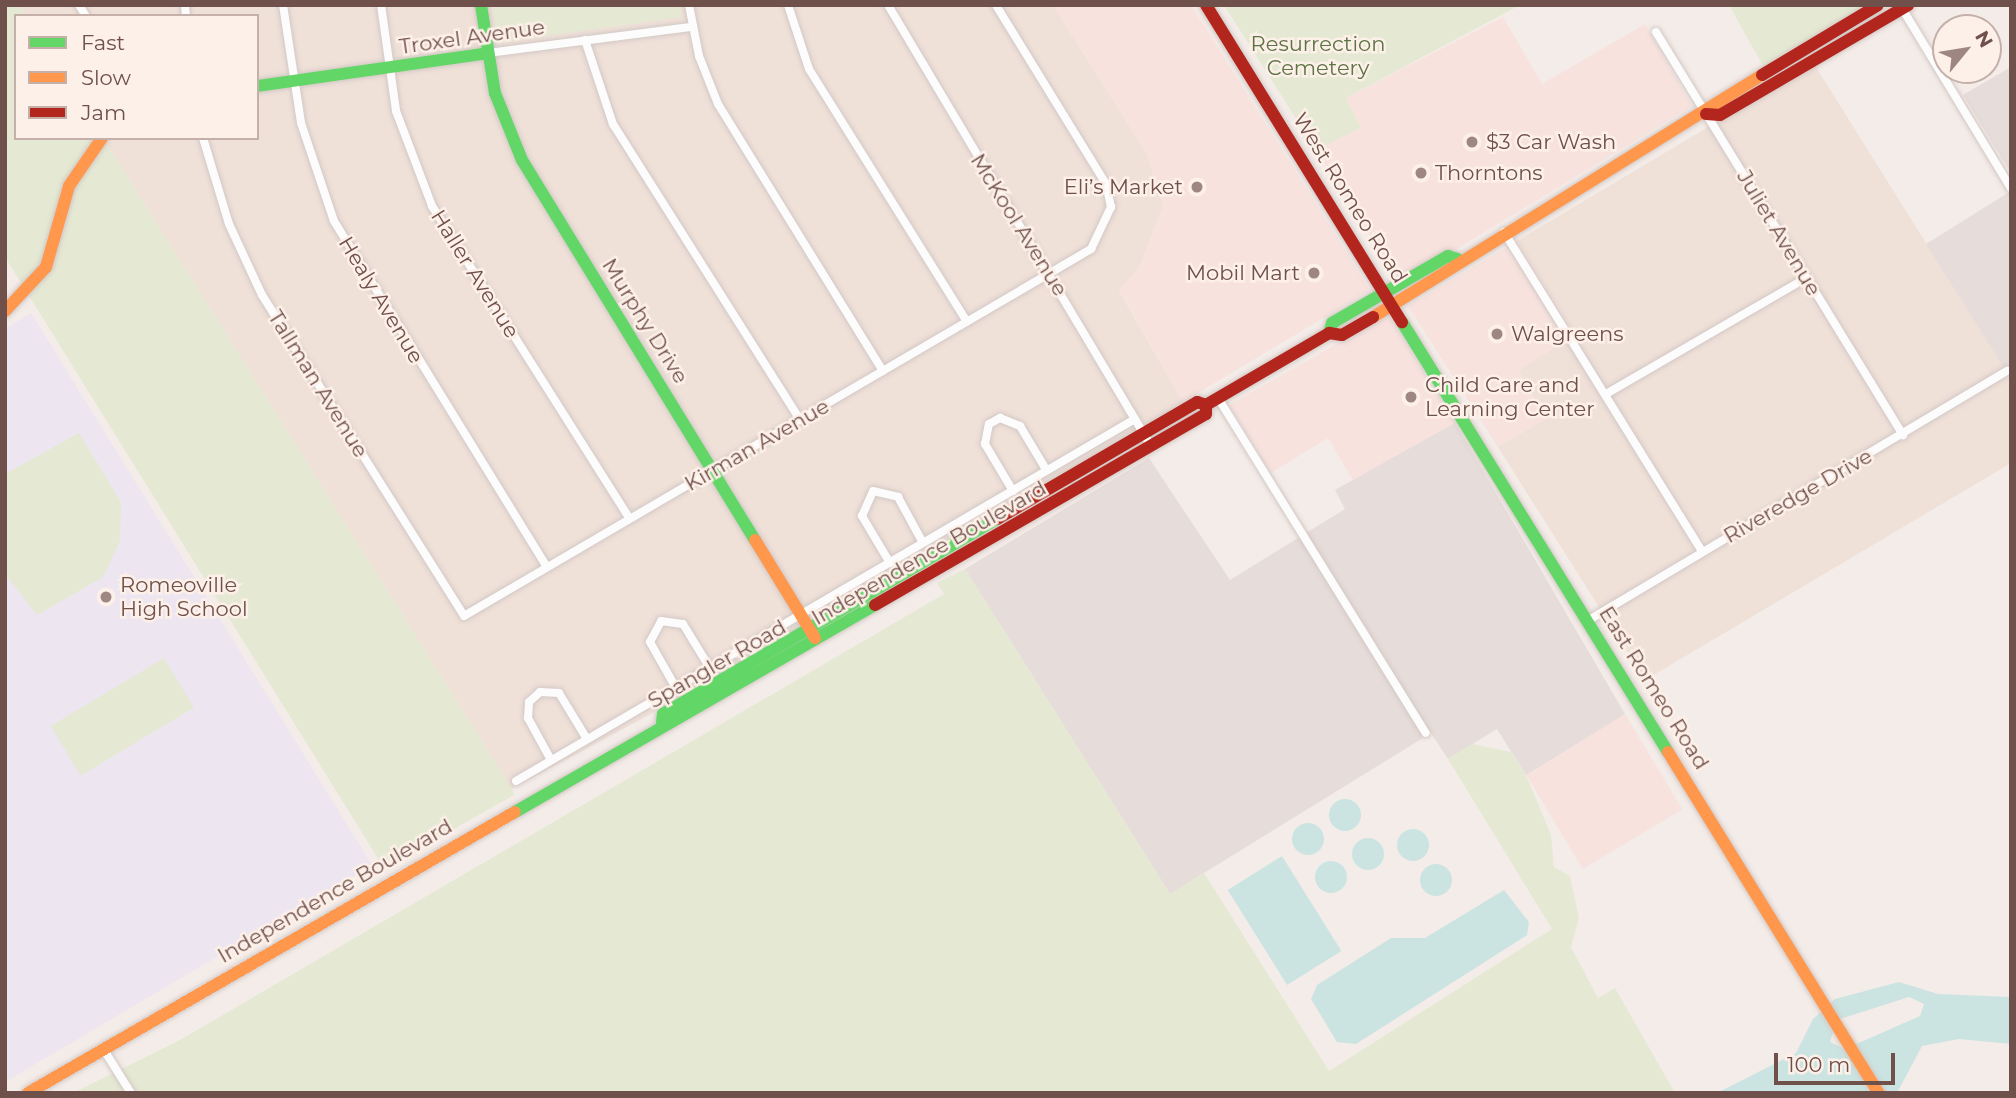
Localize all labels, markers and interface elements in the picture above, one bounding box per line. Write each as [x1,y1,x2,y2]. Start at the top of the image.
legend [14,14,259,140]
street label: Troxel Avenue [398,14,546,60]
north arrow [1932,14,2002,84]
text: N [1970,27,1998,52]
text: Fast [81,30,125,55]
park label: Resurrection Cemetery [1251,31,1385,81]
text: Slow [81,65,131,90]
text: Jam [81,100,126,125]
street label: West Romeo Road [1287,108,1413,288]
place label: $3 Car Wash [1486,129,1616,155]
marker: $3 Car Wash [1464,134,1480,150]
street label: McKool Avenue [965,149,1073,301]
place label: Thorntons [1435,160,1543,186]
marker: Thorntons [1413,165,1429,181]
street label: Juliet Avenue [1732,166,1826,300]
place label: Eli’s Market [1064,174,1183,200]
marker: Eli’s Market [1189,179,1205,195]
street label: Haller Avenue [425,205,525,343]
street label: Healy Avenue [333,232,429,368]
street label: Murphy Drive [597,254,693,388]
place label: Mobil Mart [1186,260,1300,286]
marker: Mobil Mart [1306,265,1322,281]
street label: Tallman Avenue [263,306,373,462]
place label: Walgreens [1511,321,1624,347]
marker: Walgreens [1489,326,1505,342]
place label: Child Care and Learning Center [1425,372,1595,422]
marker: Child Care and Learning Center [1403,389,1419,405]
street label: Kirman Avenue [680,393,834,497]
street label: Riveredge Drive [1719,443,1877,549]
street label: Independence Boulevard [807,475,1051,631]
place label: Romeoville High School [120,572,248,622]
marker: Romeoville High School [98,589,114,605]
street label: East Romeo Road [1594,602,1714,774]
street label: Spangler Road [643,614,791,714]
street label: Independence Boulevard [213,813,457,969]
scale bar [1778,1038,1899,1082]
text: 100 m [1787,1052,1850,1077]

